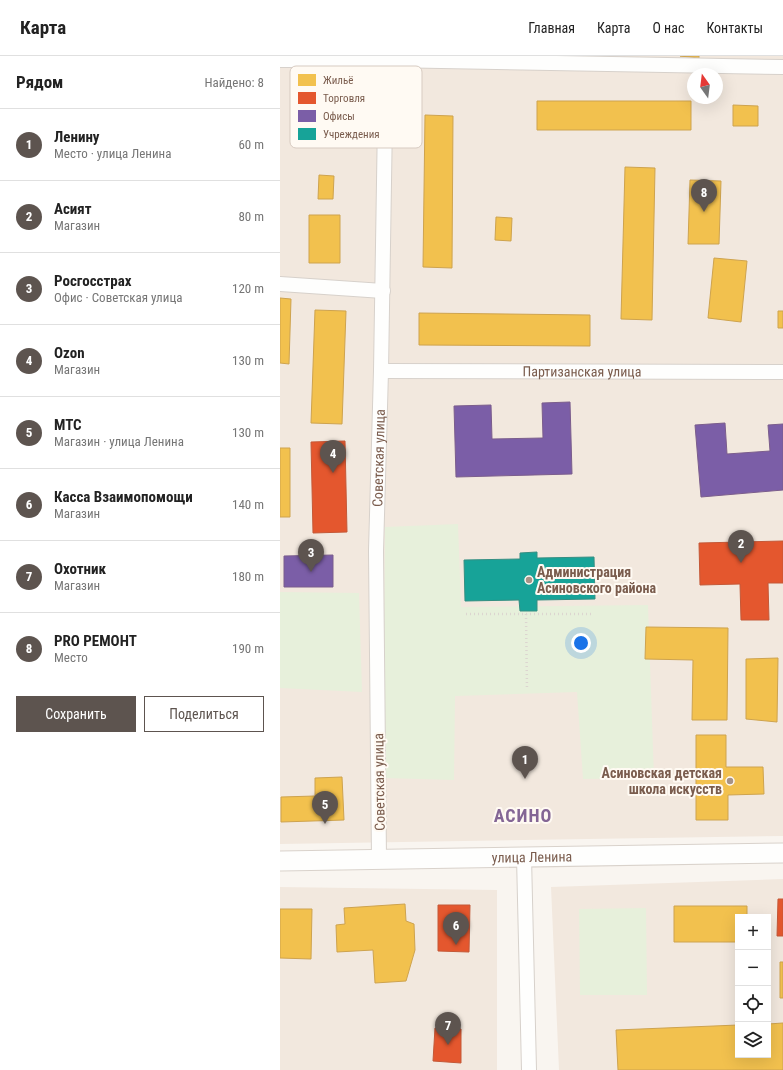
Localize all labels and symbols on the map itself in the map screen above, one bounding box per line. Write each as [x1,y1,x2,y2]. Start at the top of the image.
legend [290,66,422,148]
north arrow [687,68,723,104]
text: Жильё [323,74,353,87]
text: Торговля [323,92,365,105]
text: Офисы [323,110,355,123]
text: Учреждения [323,128,380,141]
pin: 8 [691,179,717,212]
street label: Партизанская улица [523,363,641,380]
street label: Советская улица [369,409,388,507]
pin: 4 [320,440,346,473]
pin: 2 [728,530,754,563]
pin: 3 [298,539,324,572]
place label: Администрация Асиновского района [537,564,657,596]
marker: Администрация Асиновского района [524,575,534,585]
your location [571,633,591,653]
street label: Советская улица [370,733,388,831]
pin: 1 [512,746,538,779]
place label: Асиновская детская школа искусств [602,765,722,797]
marker: Асиновская детская школа искусств [725,776,735,786]
pin: 5 [312,791,338,824]
district label: АСИНО [494,805,552,826]
street label: улица Ленина [492,848,572,866]
pin: 6 [443,912,469,945]
pin: 7 [435,1012,461,1045]

